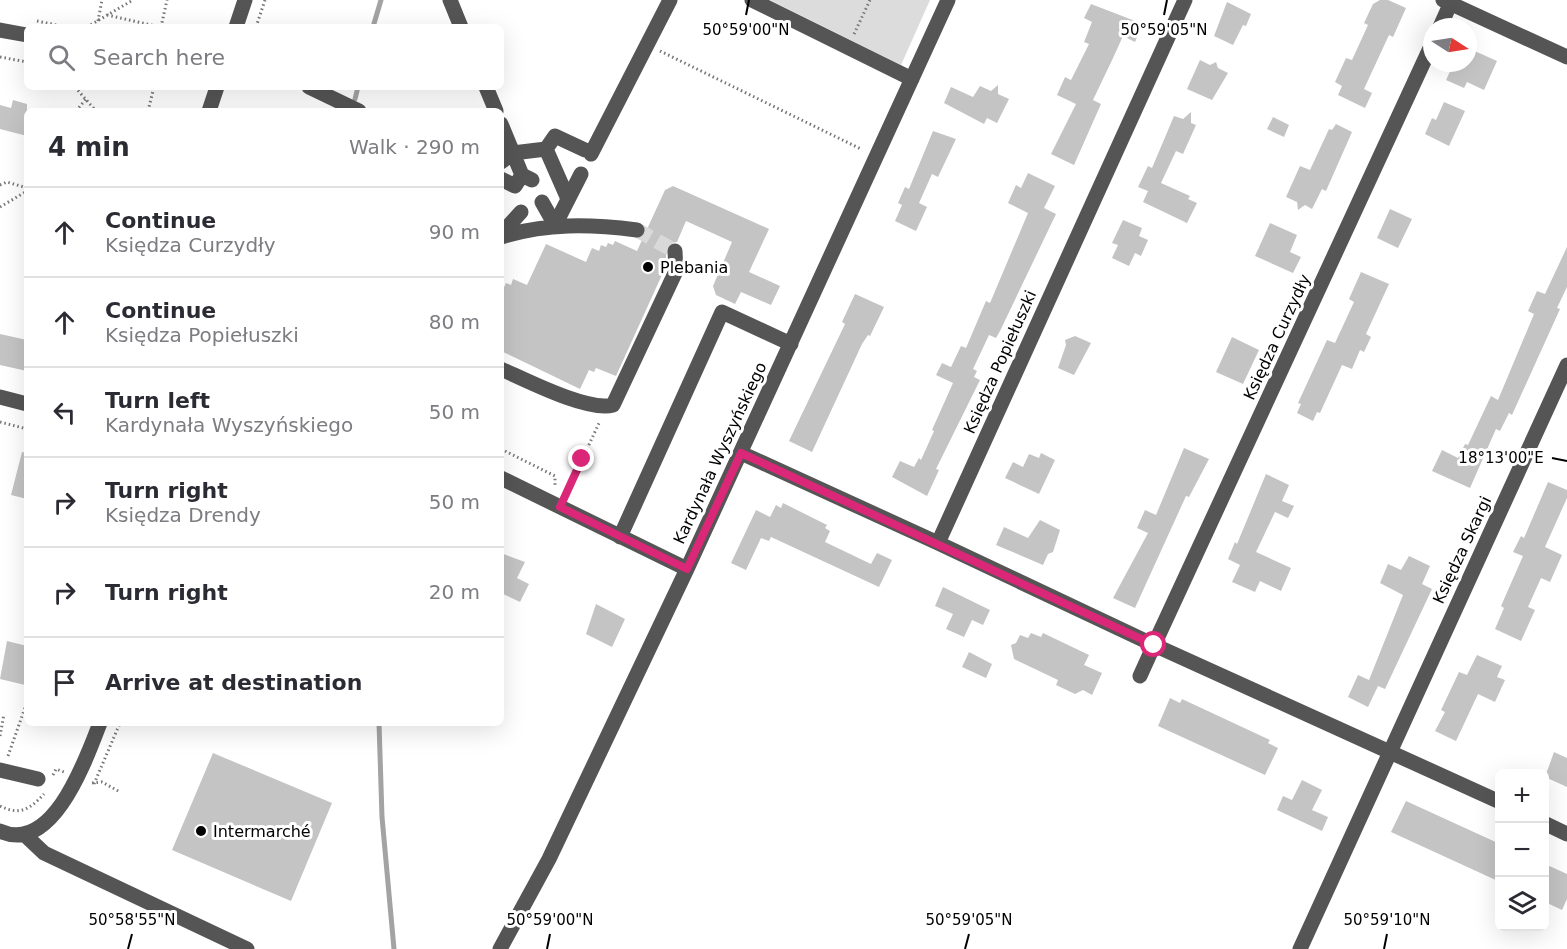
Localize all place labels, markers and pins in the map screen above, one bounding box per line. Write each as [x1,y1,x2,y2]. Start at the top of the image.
place label: Plebania [660,258,728,277]
marker: Plebania [641,260,655,274]
place label: Intermarché [213,822,311,841]
marker: Intermarché [194,824,208,838]

